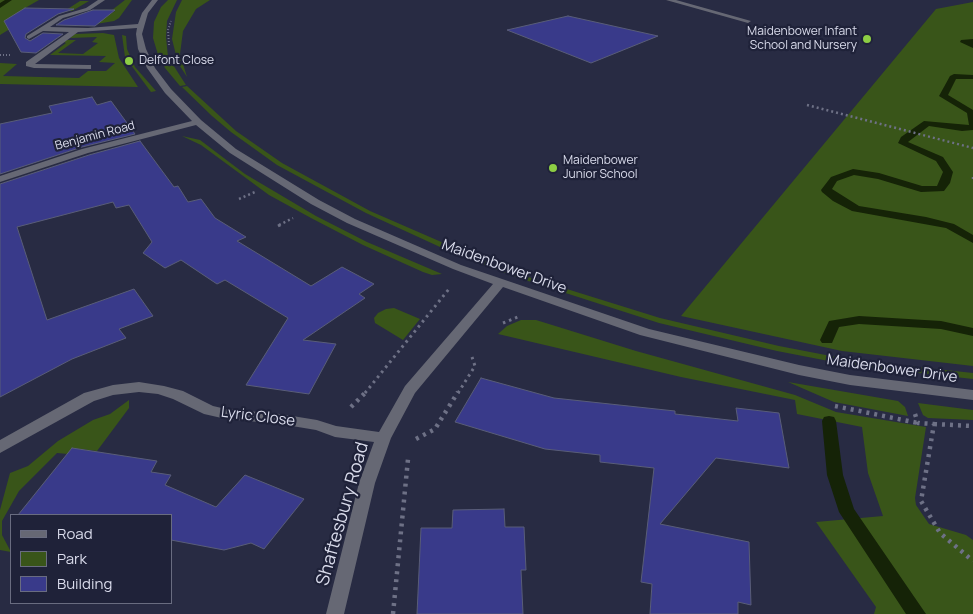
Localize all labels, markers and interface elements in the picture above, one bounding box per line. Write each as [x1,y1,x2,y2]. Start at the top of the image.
place label: Maidenbower Infant School and Nursery [747,25,857,53]
marker: Maidenbower Infant School and Nursery [861,33,873,45]
place label: Delfont Close [139,54,214,68]
marker: Delfont Close [123,55,135,67]
street label: Benjamin Road [54,118,136,154]
place label: Maidenbower Junior School [563,154,638,182]
marker: Maidenbower Junior School [547,162,559,174]
street label: Maidenbower Drive [439,236,569,298]
street label: Maidenbower Drive [826,351,958,387]
street label: Lyric Close [220,404,296,430]
street label: Shaftesbury Road [312,440,374,588]
legend [10,514,172,604]
text: Road [57,523,93,544]
text: Park [57,548,87,569]
text: Building [57,573,112,594]

